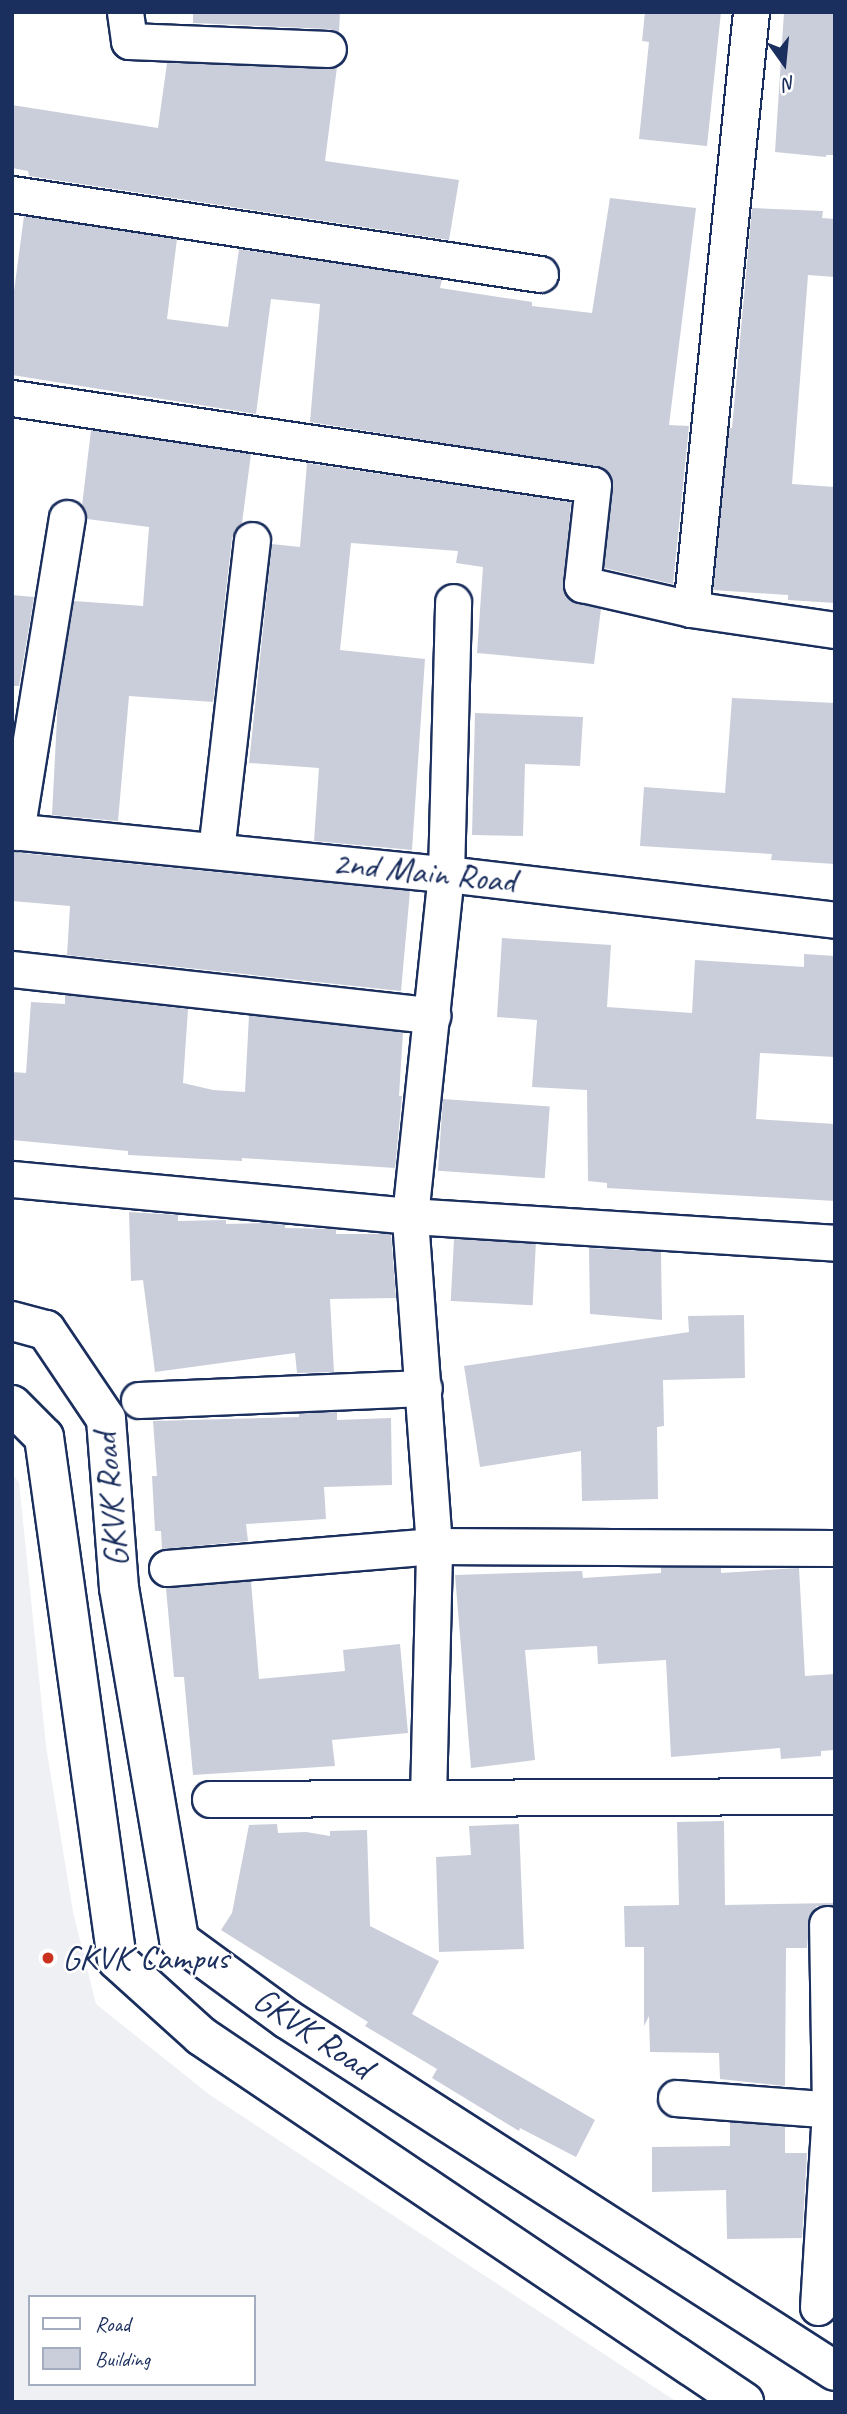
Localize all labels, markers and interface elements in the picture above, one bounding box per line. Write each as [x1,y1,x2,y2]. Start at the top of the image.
north arrow [749,28,819,98]
text: N [781,70,798,96]
street label: 2nd Main Road [331,842,517,902]
street label: GKVK Road [84,1431,138,1569]
place label: GKVK Campus [62,1937,229,1979]
marker: GKVK Campus [40,1950,56,1966]
street label: GKVK Road [245,1978,381,2088]
legend [28,2295,256,2386]
text: Road [95,2311,130,2337]
text: Building [95,2346,150,2372]

